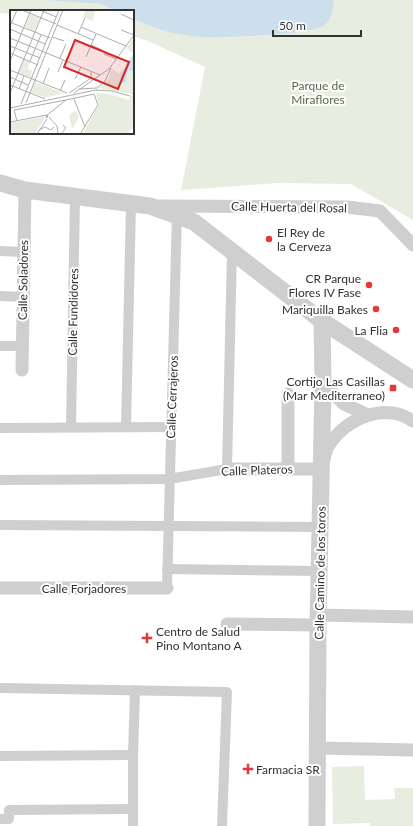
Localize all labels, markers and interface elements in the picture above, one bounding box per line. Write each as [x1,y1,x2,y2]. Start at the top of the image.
inset map [10,10,134,134]
scale bar [273,12,361,38]
text: 50 m [279,18,306,33]
park label: Parque de Miraflores [291,78,345,107]
street label: Calle Huerta del Rosal [231,198,347,216]
place label: El Rey de la Cerveza [277,225,331,254]
marker: El Rey de la Cerveza [264,234,274,244]
street label: Calle Soladores [15,240,31,320]
street label: Calle Fundidores [65,268,81,356]
place label: CR Parque Flores IV Fase [288,271,361,300]
marker: CR Parque Flores IV Fase [364,280,374,290]
place label: Mariquilla Bakes [282,302,368,317]
marker: Mariquilla Bakes [371,304,381,314]
place label: La Flia [354,323,388,338]
marker: La Flia [391,325,401,335]
street label: Calle Cerrajeros [163,355,181,439]
place label: Cortijo Las Casillas (Mar Mediterraneo) [283,374,385,403]
marker: Cortijo Las Casillas (Mar Mediterraneo) [388,383,398,393]
street label: Calle Plateros [221,461,293,479]
street label: Calle Camino de los toros [311,506,329,640]
street label: Calle Forjadores [42,581,126,596]
place label: Centro de Salud Pino Montano A [156,624,242,653]
marker: Centro de Salud Pino Montano A [141,632,153,644]
place label: Farmacia SR [256,762,320,777]
marker: Farmacia SR [243,764,253,774]

